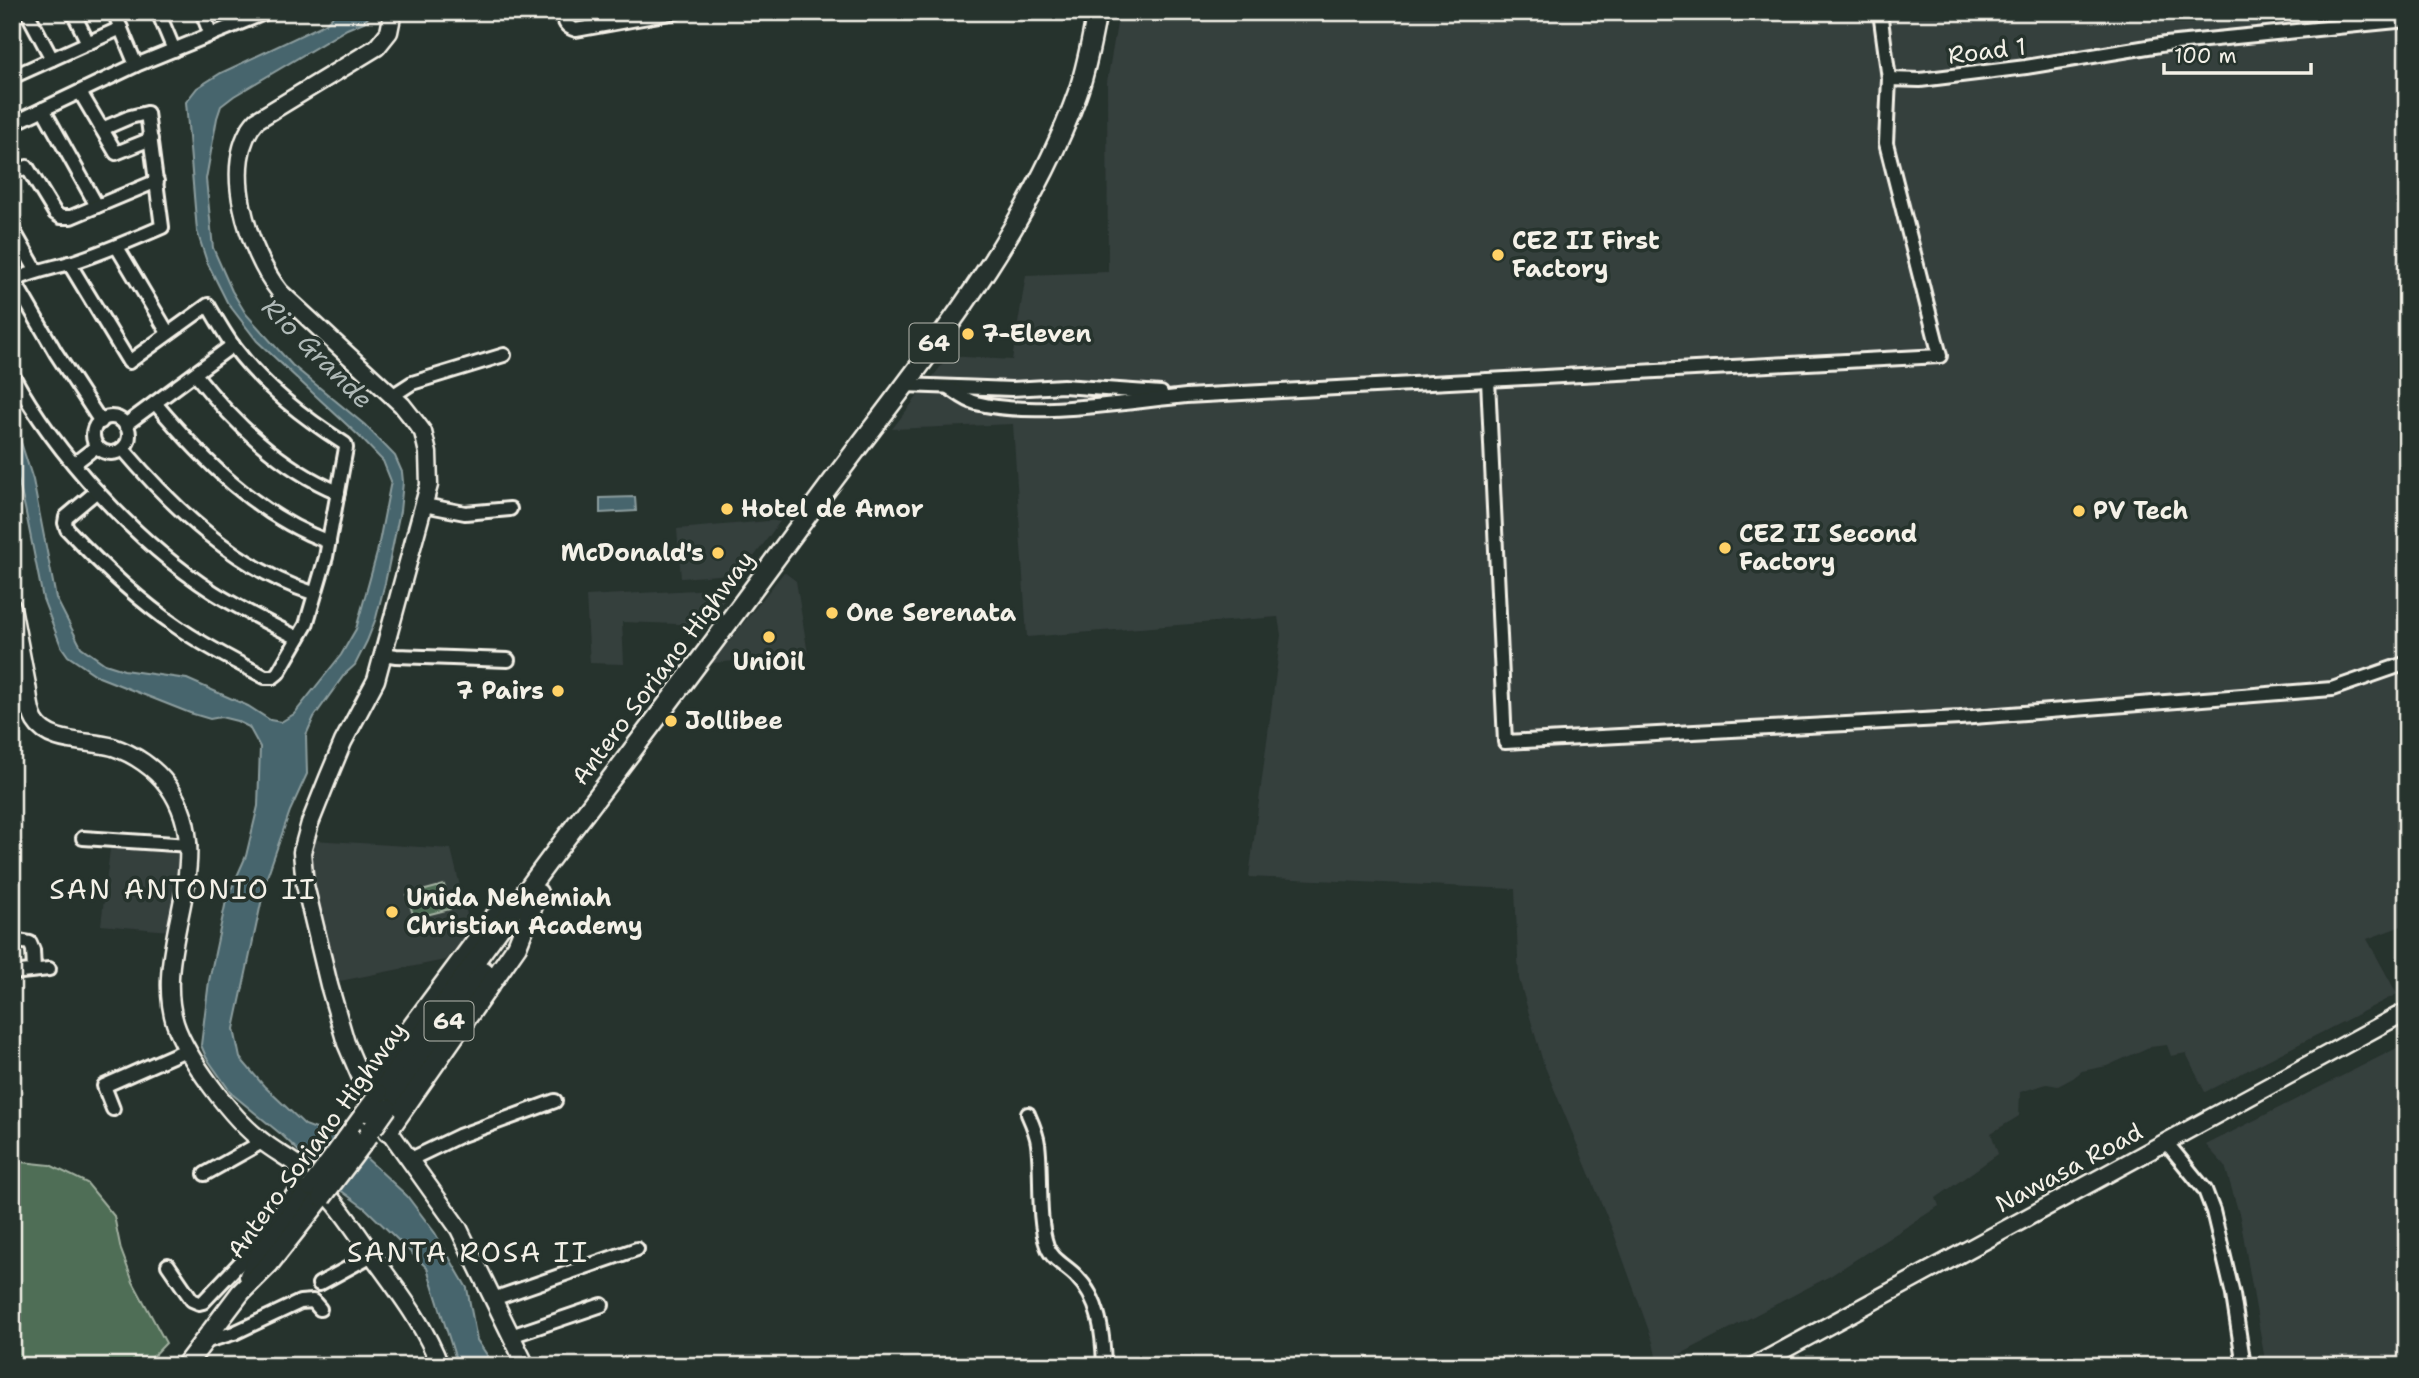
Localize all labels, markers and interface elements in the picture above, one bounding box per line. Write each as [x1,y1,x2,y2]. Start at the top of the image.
street label: Road 1 [1946,30,2028,72]
scale bar [2164,32,2310,76]
text: 100 m [2174,42,2237,70]
place label: CEZ II First Factory [1512,225,1660,285]
marker: CEZ II First Factory [1490,247,1506,263]
water label: Rio Grande [255,290,381,416]
place label: 7-Eleven [982,318,1092,350]
road number: 64 [909,324,958,362]
marker: 7-Eleven [960,326,976,342]
place label: Hotel de Amor [741,493,924,525]
place label: PV Tech [2093,495,2188,527]
marker: Hotel de Amor [719,501,735,517]
marker: PV Tech [2071,503,2087,519]
place label: CEZ II Second Factory [1739,518,1917,578]
place label: McDonald's [561,537,704,569]
marker: CEZ II Second Factory [1717,540,1733,556]
street label: Antero Soriano Highway [564,544,762,792]
marker: McDonald's [710,545,726,561]
place label: One Serenata [846,597,1017,629]
marker: One Serenata [824,605,840,621]
marker: UniOil [761,629,777,645]
place label: UniOil [733,646,805,678]
place label: 7 Pairs [456,675,544,707]
marker: 7 Pairs [550,683,566,699]
place label: Jollibee [685,705,783,737]
marker: Jollibee [663,713,679,729]
district label: SAN ANTONIO II [49,870,317,908]
place label: Unida Nehemiah Christian Academy [406,882,643,942]
marker: Unida Nehemiah Christian Academy [384,904,400,920]
road number: 64 [424,1002,474,1040]
street label: Antero Soriano Highway [220,1015,414,1265]
street label: Nawasa Road [1990,1116,2148,1220]
district label: SANTA ROSA II [347,1233,589,1271]

